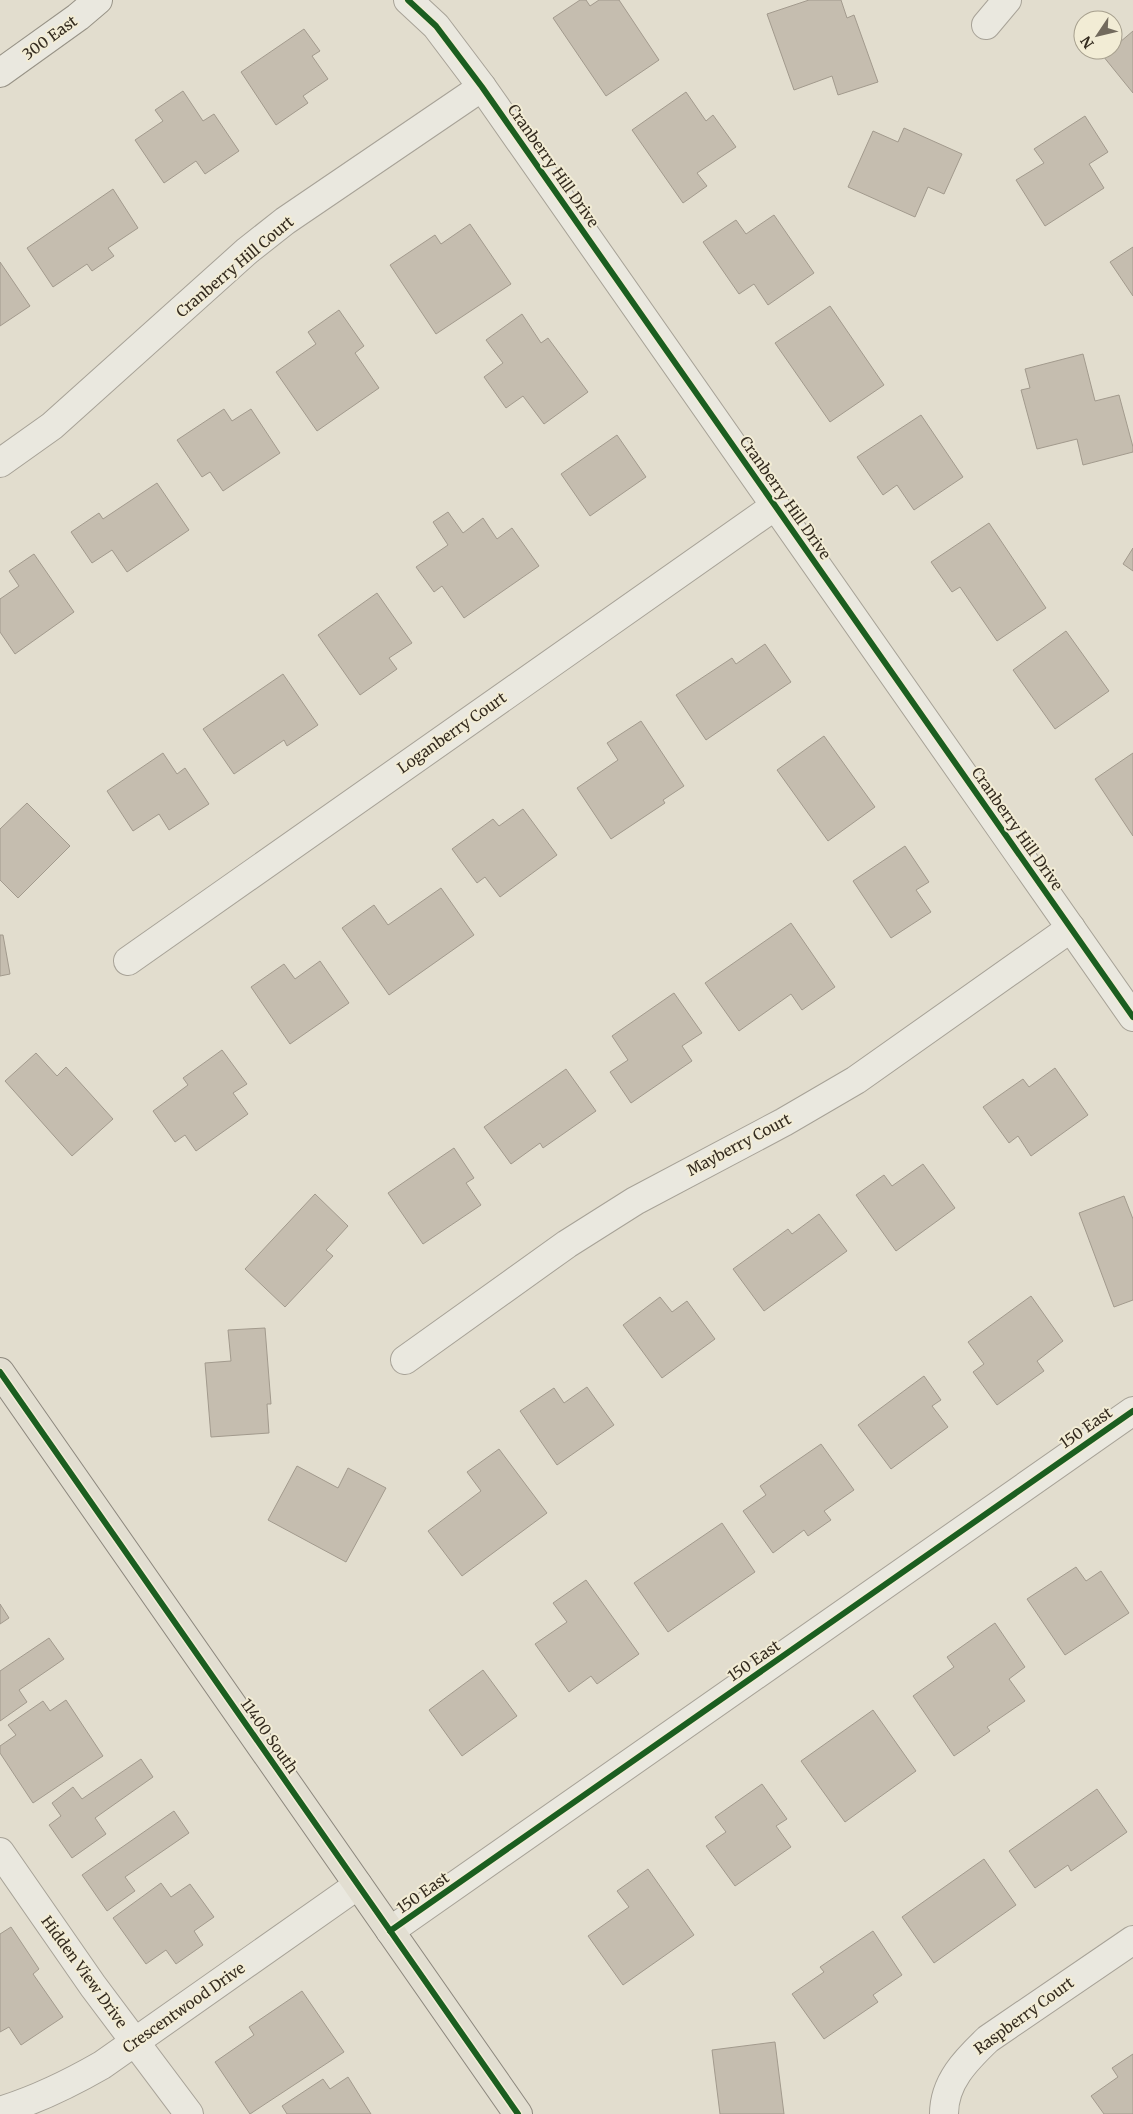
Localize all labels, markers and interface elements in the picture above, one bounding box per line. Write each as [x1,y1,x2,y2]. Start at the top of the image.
north arrow [1073,10,1123,60]
street label: 300 East [19,11,81,64]
text: N [1077,33,1098,52]
street label: Cranberry Hill Drive [504,100,603,231]
street label: Cranberry Hill Court [172,212,297,321]
street label: Cranberry Hill Drive [736,432,835,563]
street label: Loganberry Court [394,688,510,777]
street label: Cranberry Hill Drive [968,763,1067,894]
street label: Mayberry Court [684,1109,794,1180]
street label: 150 East [1056,1403,1116,1452]
street label: 150 East [724,1636,784,1685]
street label: 11400 South [237,1695,302,1777]
street label: 150 East [393,1868,453,1917]
street label: Hidden View Drive [37,1912,132,2032]
street label: Crescentwood Drive [119,1958,249,2057]
street label: Raspberry Court [970,1973,1077,2058]

